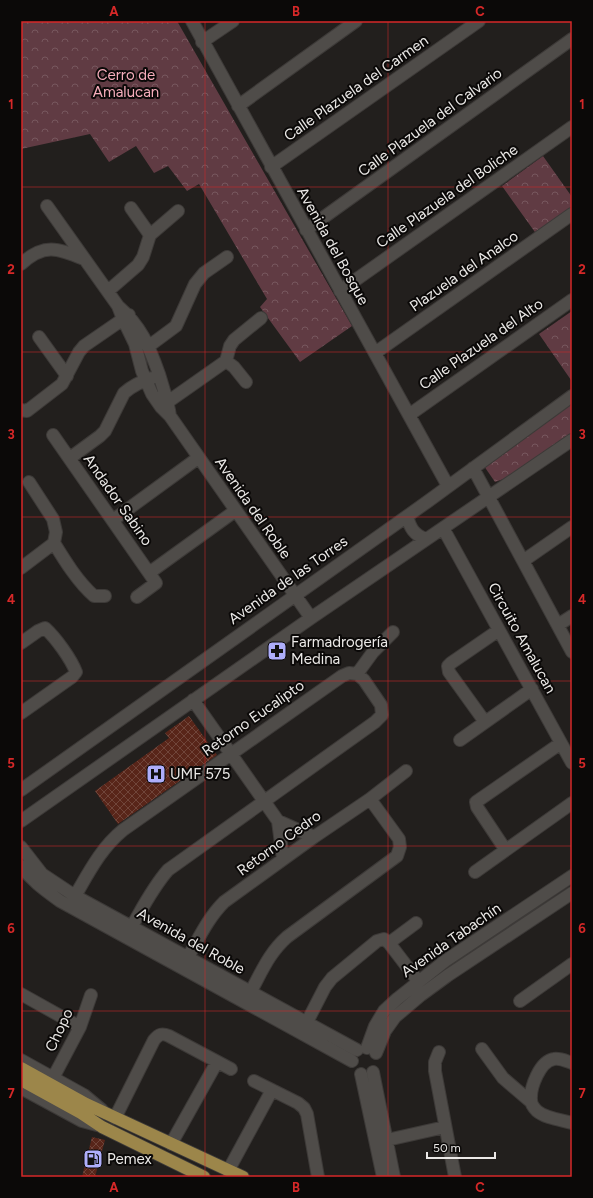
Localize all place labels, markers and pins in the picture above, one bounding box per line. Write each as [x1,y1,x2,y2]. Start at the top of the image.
place label: Farmadrogería Medina [291,633,388,668]
pharmacy icon: Farmadrogería Medina [266,640,288,662]
hospital icon: UMF 575 [145,763,167,785]
place label: UMF 575 [170,765,230,783]
fuel station icon: Pemex [82,1148,104,1170]
place label: Pemex [107,1150,152,1168]

